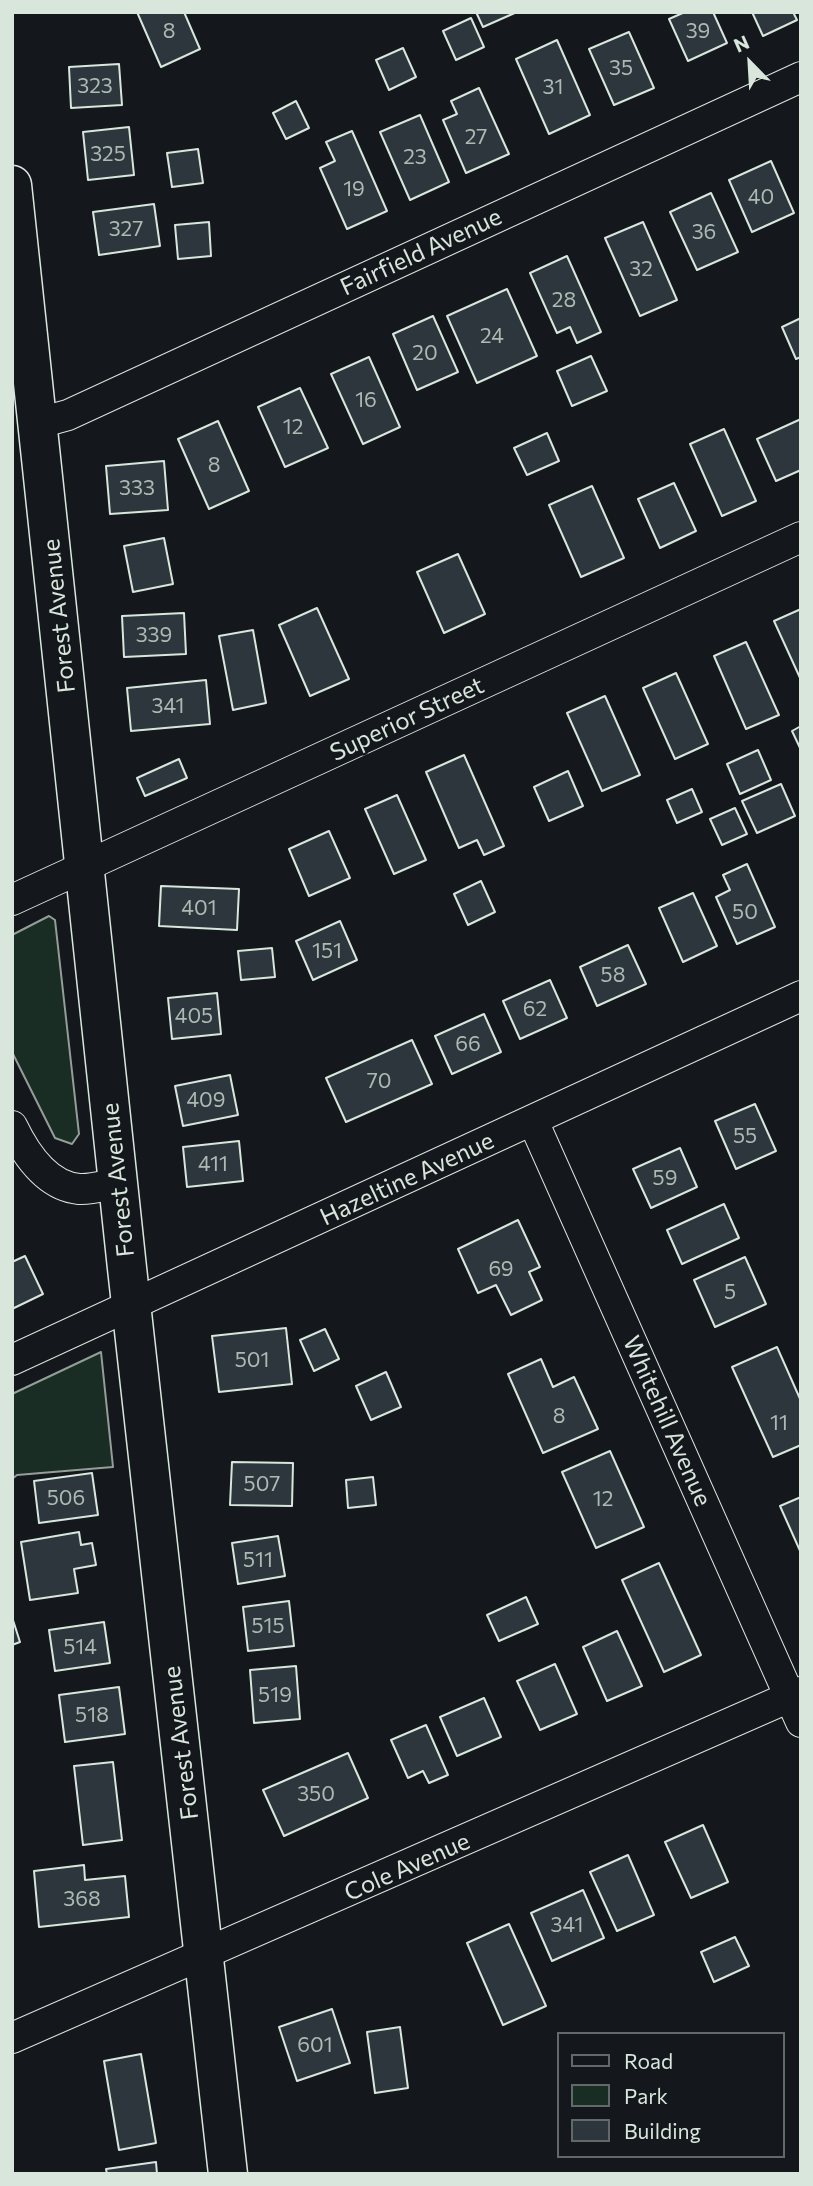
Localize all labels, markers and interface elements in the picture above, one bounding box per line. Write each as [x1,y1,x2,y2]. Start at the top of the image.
house number: 8 [163,18,175,44]
house number: 39 [686,18,710,44]
north arrow [715,28,785,98]
text: N [730,30,752,57]
house number: 35 [609,55,633,81]
house number: 323 [77,73,113,99]
house number: 31 [543,74,563,100]
house number: 27 [465,124,487,150]
house number: 325 [90,141,126,167]
house number: 23 [403,144,427,170]
house number: 19 [343,176,365,202]
house number: 40 [748,184,774,210]
street label: Fairfield Avenue [336,202,506,302]
house number: 327 [109,216,143,242]
house number: 36 [692,219,716,245]
house number: 32 [629,256,653,282]
house number: 28 [552,287,576,313]
house number: 24 [480,323,504,349]
house number: 20 [412,340,438,366]
house number: 16 [355,387,377,413]
house number: 12 [283,414,303,440]
house number: 8 [208,452,220,478]
house number: 333 [119,475,155,501]
street label: Forest Avenue [37,538,81,694]
house number: 339 [136,622,172,648]
street label: Superior Street [325,671,489,767]
house number: 341 [152,693,184,719]
house number: 401 [181,895,217,921]
house number: 50 [732,899,758,925]
house number: 151 [312,938,342,964]
house number: 58 [601,962,625,988]
house number: 62 [523,996,547,1022]
house number: 405 [175,1003,213,1029]
house number: 66 [455,1031,481,1057]
house number: 70 [367,1068,391,1094]
house number: 409 [186,1087,226,1113]
street label: Forest Avenue [96,1102,140,1258]
house number: 55 [733,1123,757,1149]
street label: Hazeltine Avenue [316,1126,498,1232]
house number: 411 [198,1151,228,1177]
house number: 59 [653,1165,677,1191]
house number: 69 [488,1256,514,1282]
house number: 5 [724,1279,736,1305]
street label: Whitehill Avenue [617,1331,717,1511]
house number: 501 [235,1347,269,1373]
house number: 8 [553,1403,565,1429]
house number: 11 [770,1410,788,1436]
house number: 507 [244,1471,280,1497]
house number: 506 [47,1485,85,1511]
house number: 12 [593,1486,613,1512]
house number: 511 [243,1547,273,1573]
house number: 515 [251,1613,285,1639]
house number: 514 [63,1634,97,1660]
street label: Forest Avenue [157,1664,205,1822]
house number: 519 [258,1682,292,1708]
house number: 518 [75,1702,109,1728]
house number: 350 [297,1781,335,1807]
street label: Cole Avenue [340,1827,474,1907]
house number: 368 [63,1886,101,1912]
house number: 341 [551,1912,583,1938]
house number: 601 [297,2032,333,2058]
legend [558,2032,785,2158]
text: Road [624,2048,673,2073]
text: Park [624,2083,668,2108]
text: Building [624,2118,701,2143]

